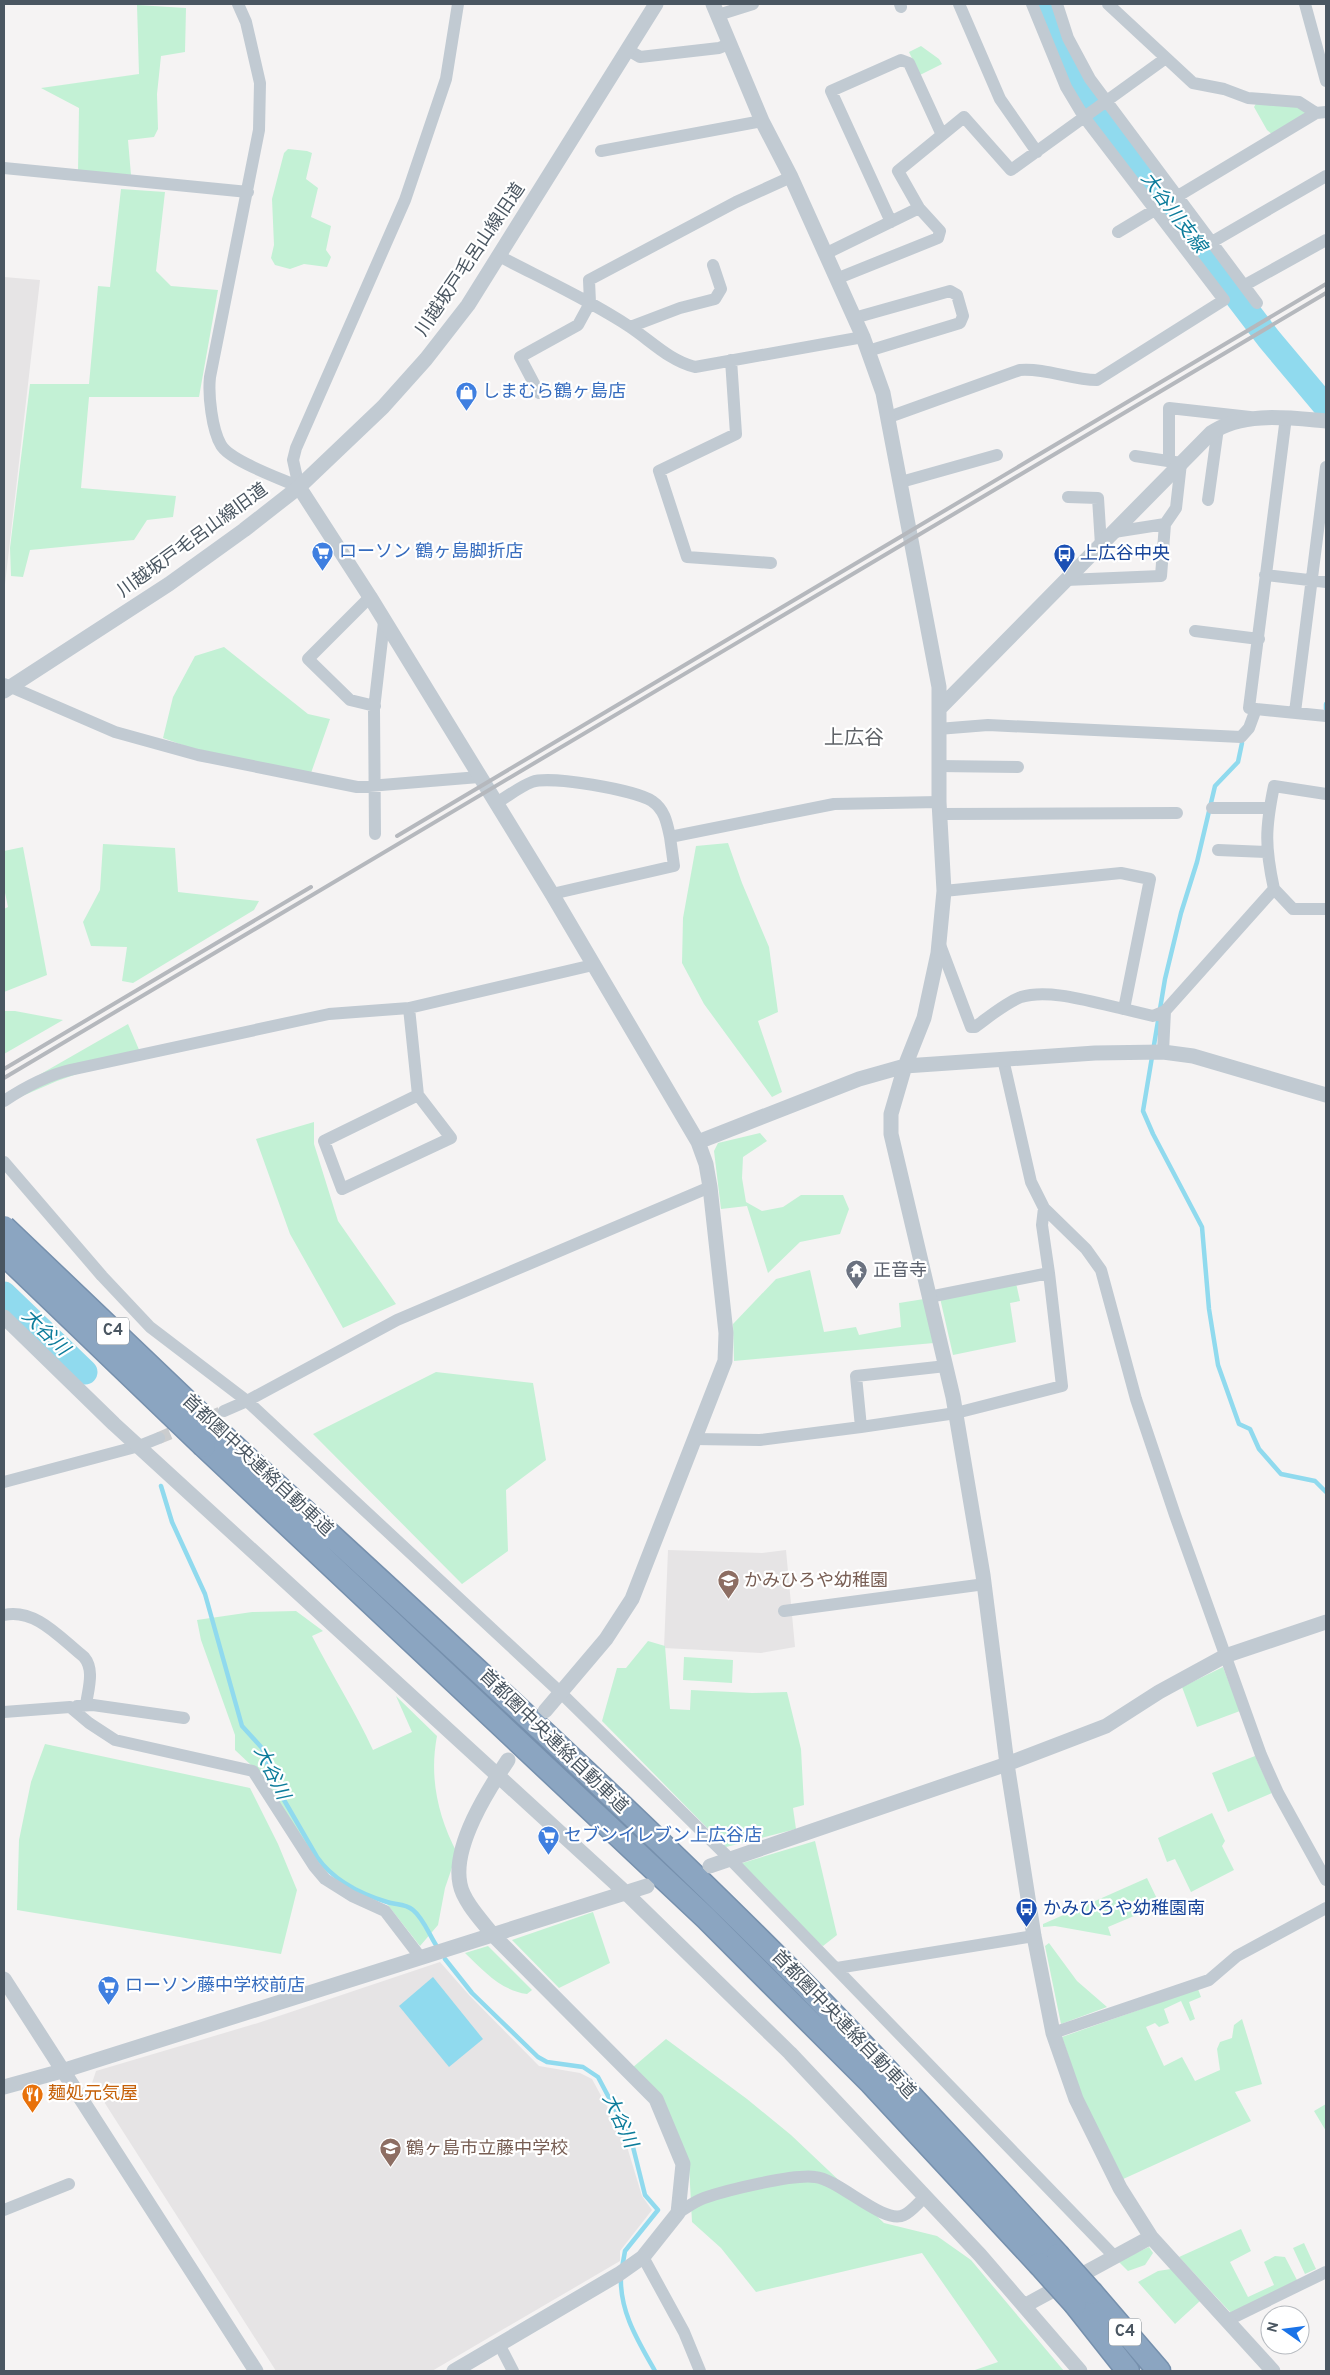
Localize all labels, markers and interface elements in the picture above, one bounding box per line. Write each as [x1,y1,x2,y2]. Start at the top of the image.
water label: 大谷川支線 [1135,168,1212,260]
street label: 川越坂戸毛呂山線旧道 [411,179,531,341]
shop icon: しまむら鶴ヶ島店 [454,380,478,411]
place label: しまむら鶴ヶ島店 [482,381,626,404]
street label: 川越坂戸毛呂山線旧道 [113,479,273,603]
supermarket icon: ローソン 鶴ヶ島脚折店 [311,540,335,571]
place label: ローソン 鶴ヶ島脚折店 [339,541,523,564]
bus stop icon: 上広谷中央 [1052,542,1076,573]
place label: 上広谷中央 [1080,543,1170,566]
district label: 上広谷 [824,726,884,752]
temple icon: 正音寺 [845,1259,869,1290]
place label: 正音寺 [873,1260,927,1283]
water label: 大谷川 [16,1305,75,1363]
road number: C4 [97,1318,129,1344]
street label: 首都圏中央連絡自動車道 [177,1390,337,1542]
school or university icon: かみひろや幼稚園 [716,1569,740,1600]
place label: かみひろや幼稚園 [744,1570,888,1593]
street label: 首都圏中央連絡自動車道 [474,1665,632,1819]
water label: 大谷川 [248,1742,295,1806]
supermarket icon: セブンイレブン上広谷店 [536,1824,560,1855]
place label: セブンイレブン上広谷店 [564,1825,762,1848]
bus stop icon: かみひろや幼稚園南 [1015,1897,1039,1928]
place label: かみひろや幼稚園南 [1043,1898,1205,1921]
street label: 首都圏中央連絡自動車道 [766,1946,920,2104]
supermarket icon: ローソン藤中学校前店 [97,1974,121,2005]
place label: ローソン藤中学校前店 [125,1975,305,1998]
restaurant icon: 麺処元気屋 [20,2082,44,2113]
place label: 麺処元気屋 [48,2083,138,2106]
water label: 大谷川 [596,2090,643,2154]
school or university icon: 鶴ヶ島市立藤中学校 [378,2137,402,2168]
place label: 鶴ヶ島市立藤中学校 [406,2138,568,2161]
north arrow [1260,2305,1310,2355]
road number: C4 [1109,2318,1141,2346]
text: N [1264,2320,1283,2334]

